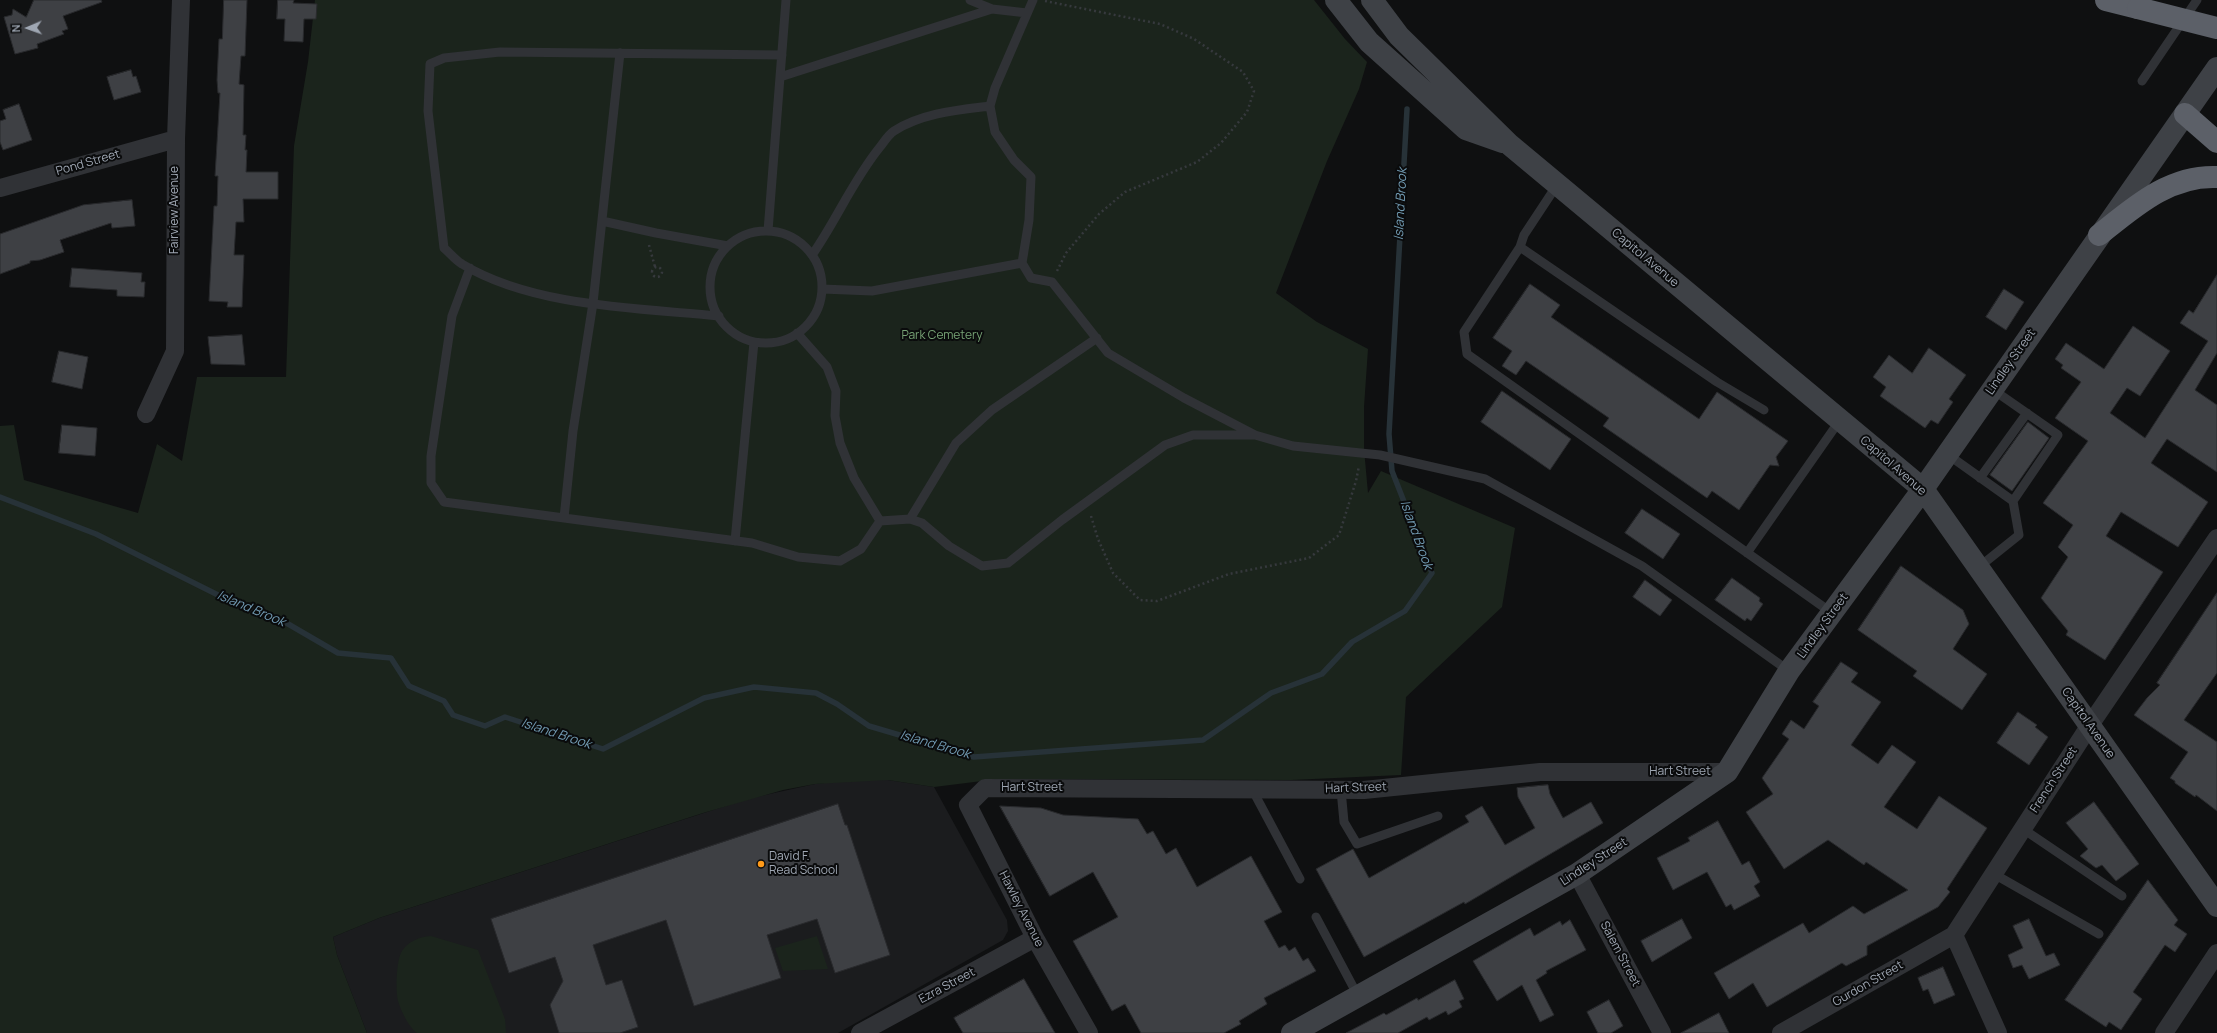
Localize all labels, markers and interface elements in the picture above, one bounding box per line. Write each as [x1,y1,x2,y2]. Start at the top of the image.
north arrow [8,8,48,48]
text: N [8,24,23,33]
street label: Pond Street [54,147,122,179]
street label: Fairview Avenue [168,166,182,254]
water label: Island Brook [1391,167,1411,241]
street label: Capitol Avenue [1609,226,1681,290]
street label: Lindley Street [1983,326,2039,398]
park label: Park Cemetery [901,329,983,343]
street label: Capitol Avenue [1857,433,1929,499]
water label: Island Brook [1396,498,1436,572]
water label: Island Brook [215,588,287,630]
street label: Lindley Street [1795,591,1851,661]
street label: Capitol Avenue [2058,685,2118,761]
water label: Island Brook [519,715,593,753]
water label: Island Brook [898,728,972,762]
street label: French Street [2027,744,2081,816]
street label: Hart Street [1649,765,1711,779]
street label: Hart Street [1325,780,1387,796]
street label: Hart Street [1001,781,1063,795]
street label: Lindley Street [1558,835,1630,889]
place label: David F. Read School [769,850,838,878]
marker: David F. Read School [756,859,766,869]
street label: Hawley Avenue [996,869,1046,949]
street label: Salem Street [1597,919,1643,989]
street label: Gurdon Street [1830,958,1906,1010]
street label: Ezra Street [916,965,978,1007]

